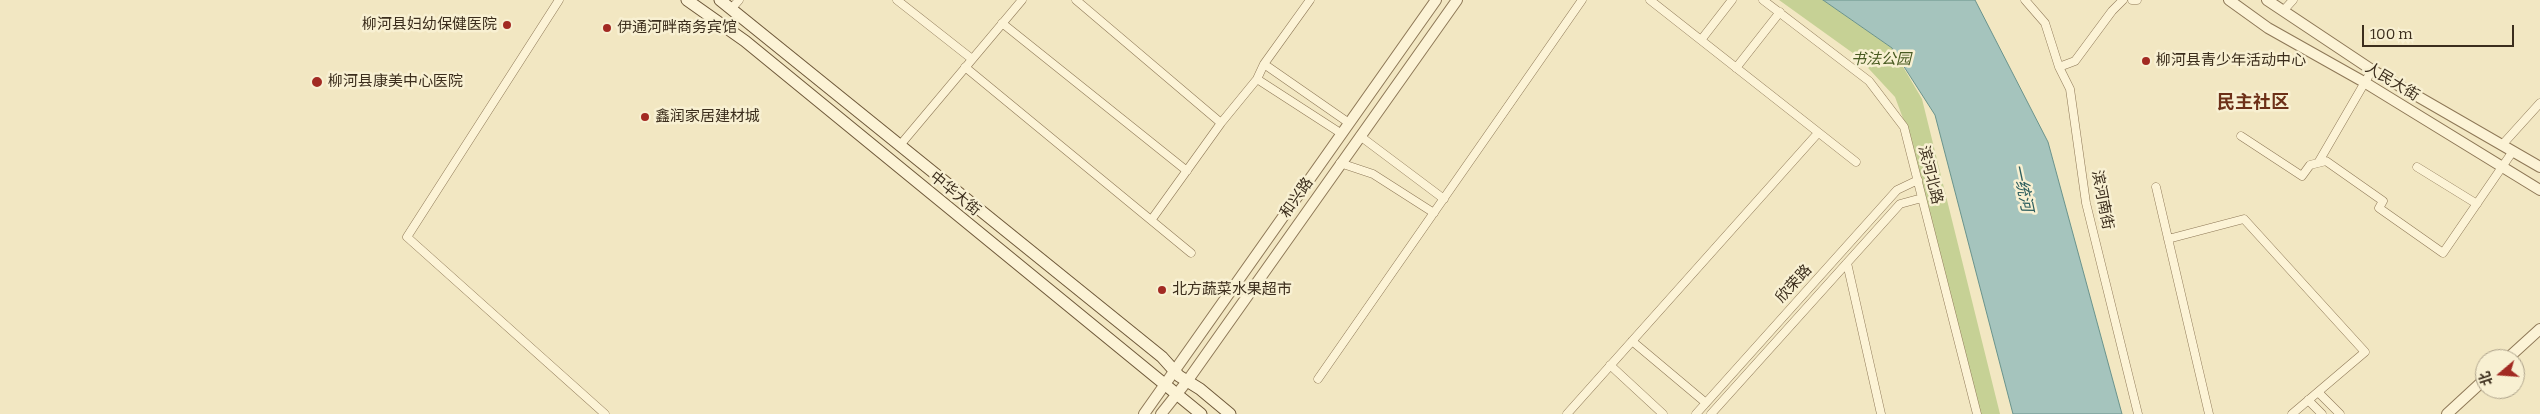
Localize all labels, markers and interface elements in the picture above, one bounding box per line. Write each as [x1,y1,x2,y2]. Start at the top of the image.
scale bar [2365,15,2518,47]
place label: 柳河县妇幼保健医院 [362,16,497,34]
marker: 柳河县妇幼保健医院 [501,19,513,31]
place label: 伊通河畔商务宾馆 [617,19,737,37]
marker: 伊通河畔商务宾馆 [601,22,613,34]
text: 100 m [2370,25,2413,43]
park label: 书法公园 [1851,51,1911,69]
place label: 柳河县青少年活动中心 [2156,52,2306,70]
marker: 柳河县青少年活动中心 [2140,55,2152,67]
street label: 人民大街 [2362,59,2422,105]
place label: 柳河县康美中心医院 [328,73,463,91]
marker: 柳河县康美中心医院 [310,75,324,89]
district label: 民主社区 [2217,92,2289,114]
place label: 鑫润家居建材城 [655,108,760,126]
marker: 鑫润家居建材城 [639,111,651,123]
street label: 滨河北路 [1914,144,1946,206]
water label: 一统河 [2008,163,2036,213]
street label: 中华大街 [926,168,984,220]
street label: 滨河南街 [2087,169,2117,231]
street label: 和兴路 [1277,174,1317,222]
street label: 欣荣路 [1772,261,1816,307]
place label: 北方蔬菜水果超市 [1172,281,1292,299]
marker: 北方蔬菜水果超市 [1156,284,1168,296]
north arrow [2475,349,2525,399]
text: 北 [2476,369,2496,388]

